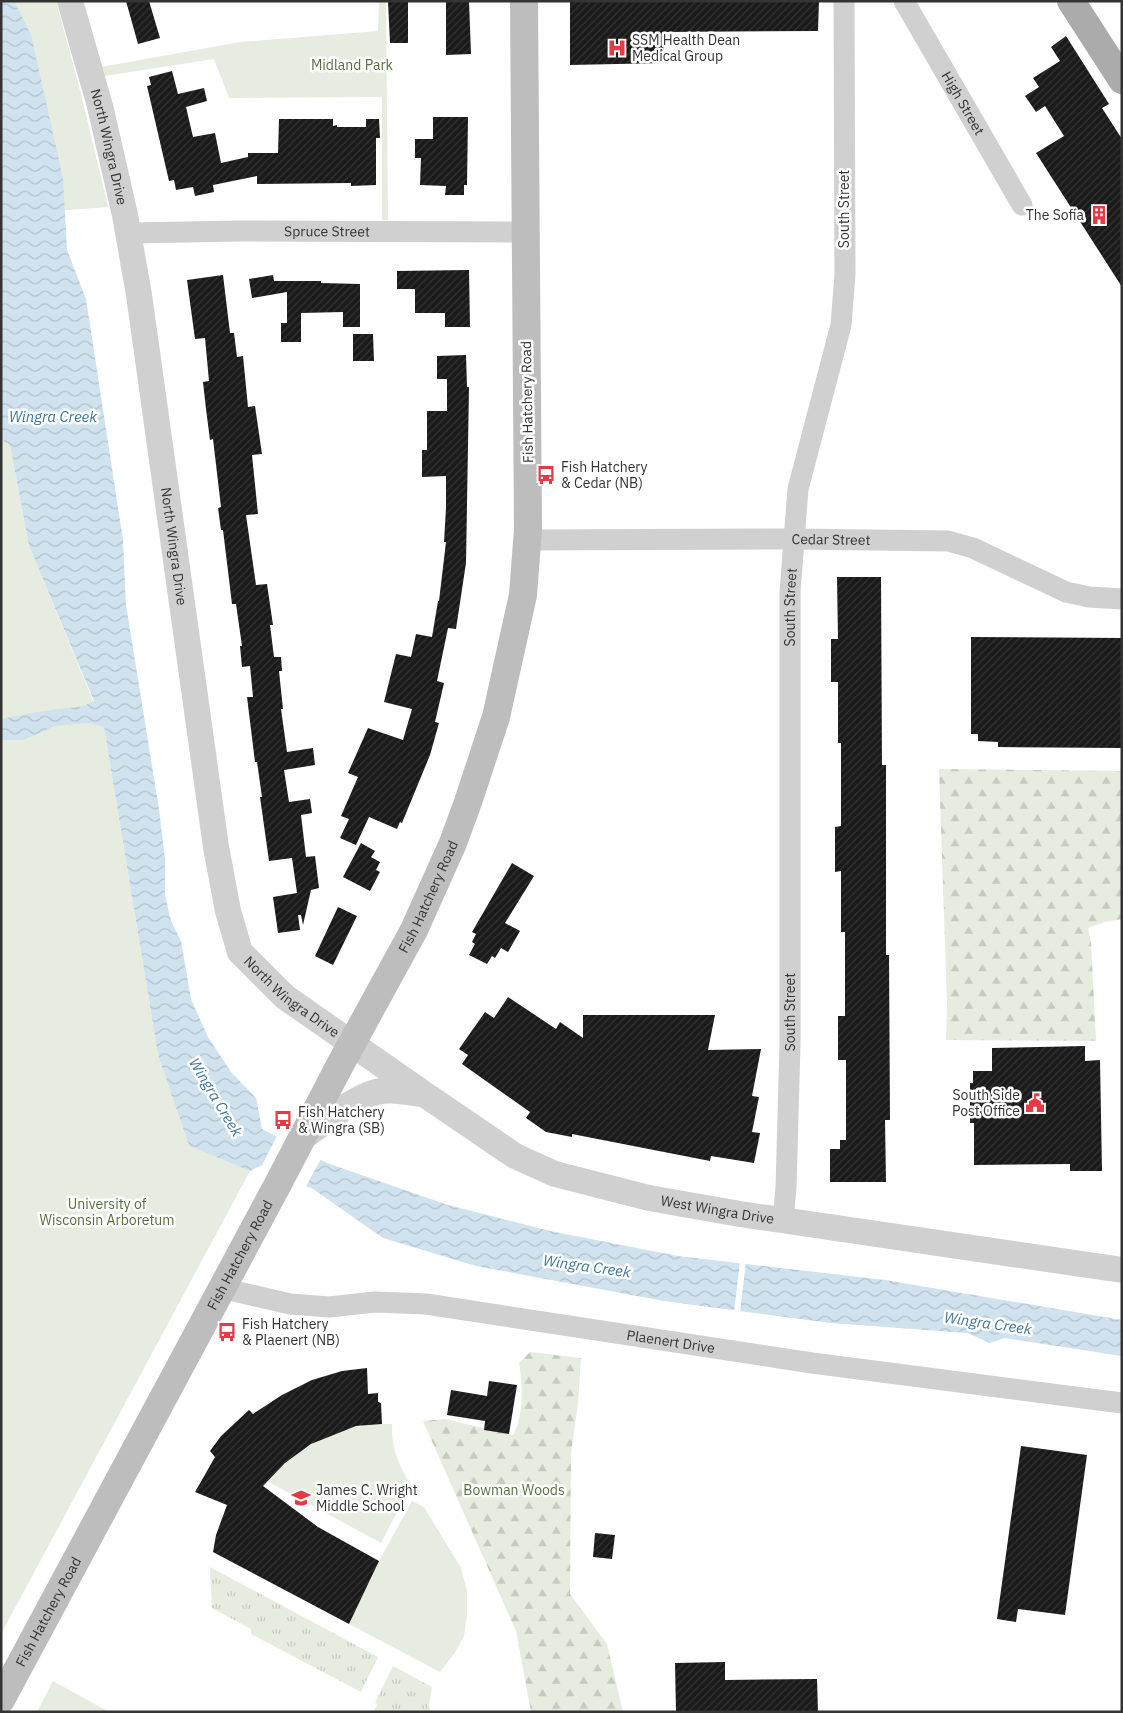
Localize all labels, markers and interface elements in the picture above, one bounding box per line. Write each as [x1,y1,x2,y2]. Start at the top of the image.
place label: SSM Health Dean Medical Group [632,31,740,65]
hospital icon: SSM Health Dean Medical Group [606,37,628,59]
park label: Midland Park [311,56,394,74]
street label: High Street [938,68,989,138]
street label: North Wingra Drive [86,87,131,207]
street label: South Street [835,170,853,248]
building icon: The Sofia [1088,204,1110,226]
place label: The Sofia [1026,206,1085,224]
street label: Spruce Street [284,222,370,240]
street label: Fish Hatchery Road [517,341,537,463]
water label: Wingra Creek [9,407,97,426]
place label: Fish Hatchery & Cedar (NB) [561,458,648,492]
bus stop icon: Fish Hatchery & Cedar (NB) [535,464,557,486]
street label: North Wingra Drive [157,486,191,607]
street label: Cedar Street [791,530,871,549]
street label: South Street [781,567,801,646]
street label: Fish Hatchery Road [394,838,462,956]
street label: North Wingra Drive [240,952,343,1041]
street label: South Street [781,973,799,1052]
water label: Wingra Creek [185,1054,247,1140]
place label: South Side Post Office [952,1086,1020,1120]
public building icon: South Side Post Office [1024,1092,1046,1114]
place label: Fish Hatchery & Wingra (SB) [298,1103,385,1137]
bus stop icon: Fish Hatchery & Wingra (SB) [272,1109,294,1131]
street label: West Wingra Drive [659,1191,776,1228]
park label: University of Wisconsin Arboretum [39,1195,175,1229]
street label: Fish Hatchery Road [203,1197,277,1313]
water label: Wingra Creek [542,1250,632,1282]
water label: Wingra Creek [943,1307,1033,1339]
place label: Fish Hatchery & Plaenert (NB) [242,1315,340,1349]
bus stop icon: Fish Hatchery & Plaenert (NB) [216,1321,238,1343]
street label: Plaenert Drive [626,1326,717,1357]
place label: James C. Wright Middle School [316,1481,418,1515]
park label: Bowman Woods [463,1481,565,1499]
school or university icon: James C. Wright Middle School [290,1487,312,1509]
street label: Fish Hatchery Road [11,1554,85,1670]

